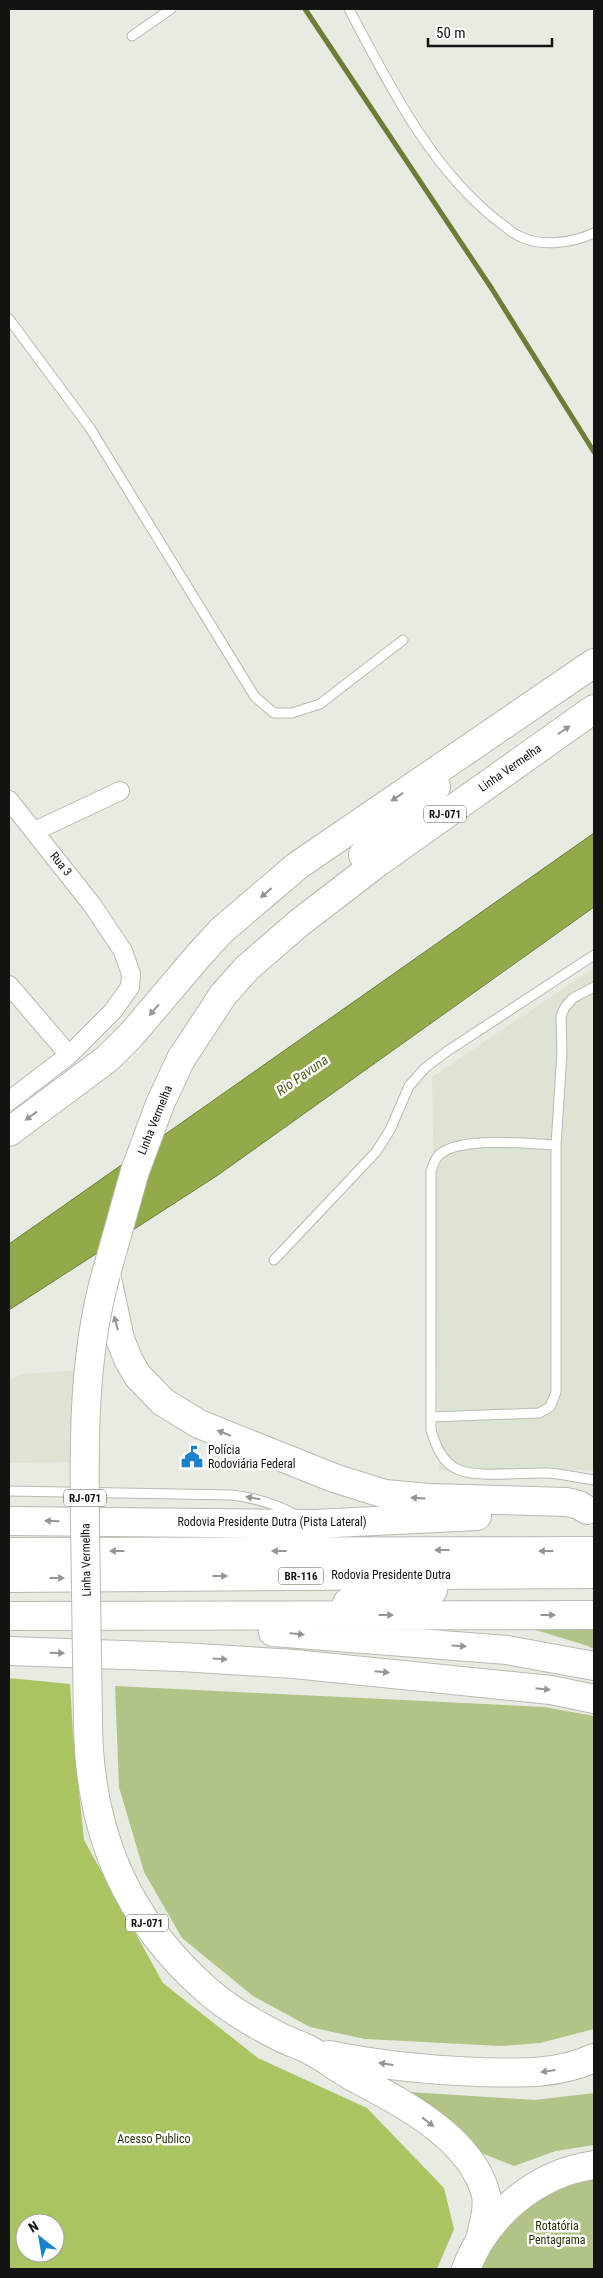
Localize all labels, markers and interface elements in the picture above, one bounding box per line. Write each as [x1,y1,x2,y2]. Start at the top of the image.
scale bar [428,15,552,47]
text: 50 m [436,24,466,42]
one-way arrow [558,725,571,735]
street label: Linha Vermelha [476,741,544,795]
one-way arrow [390,792,404,802]
road number: RJ-071 [424,806,466,822]
street label: Rua 3 [47,849,75,879]
one-way arrow [259,887,272,898]
one-way arrow [148,1003,159,1016]
water label: Rio Pavuna [273,1051,331,1099]
street label: Linha Vermelha [135,1083,175,1157]
one-way arrow [25,1111,38,1121]
one-way arrow [112,1316,120,1331]
one-way arrow [217,1429,231,1437]
place label: Polícia Rodoviária Federal [208,1443,296,1471]
public building icon: Polícia Rodoviária Federal [179,1444,205,1470]
road number: RJ-071 [64,1490,106,1506]
one-way arrow [410,1493,426,1501]
one-way arrow [245,1494,261,1502]
street label: Rodovia Presidente Dutra (Pista Lateral) [177,1515,367,1529]
one-way arrow [44,1517,60,1525]
street label: Linha Vermelha [78,1523,94,1597]
one-way arrow [434,1546,450,1554]
one-way arrow [109,1547,125,1555]
one-way arrow [271,1547,287,1555]
one-way arrow [537,1547,553,1555]
road number: BR-116 [278,1568,324,1584]
street label: Rodovia Presidente Dutra [331,1568,451,1582]
one-way arrow [212,1572,228,1580]
one-way arrow [50,1574,66,1582]
one-way arrow [378,1611,394,1619]
one-way arrow [541,1611,557,1619]
one-way arrow [290,1630,306,1638]
one-way arrow [452,1643,468,1651]
one-way arrow [50,1649,66,1657]
one-way arrow [212,1656,228,1664]
one-way arrow [374,1668,390,1676]
one-way arrow [536,1685,552,1693]
road number: RJ-071 [126,1915,168,1932]
one-way arrow [377,2060,393,2068]
one-way arrow [539,2067,555,2075]
one-way arrow [422,2117,435,2128]
park label: Acesso Publico [117,2132,191,2146]
north arrow [15,2213,65,2263]
text: N [26,2218,41,2236]
park label: Rotatória Pentagrama [528,2219,586,2247]

